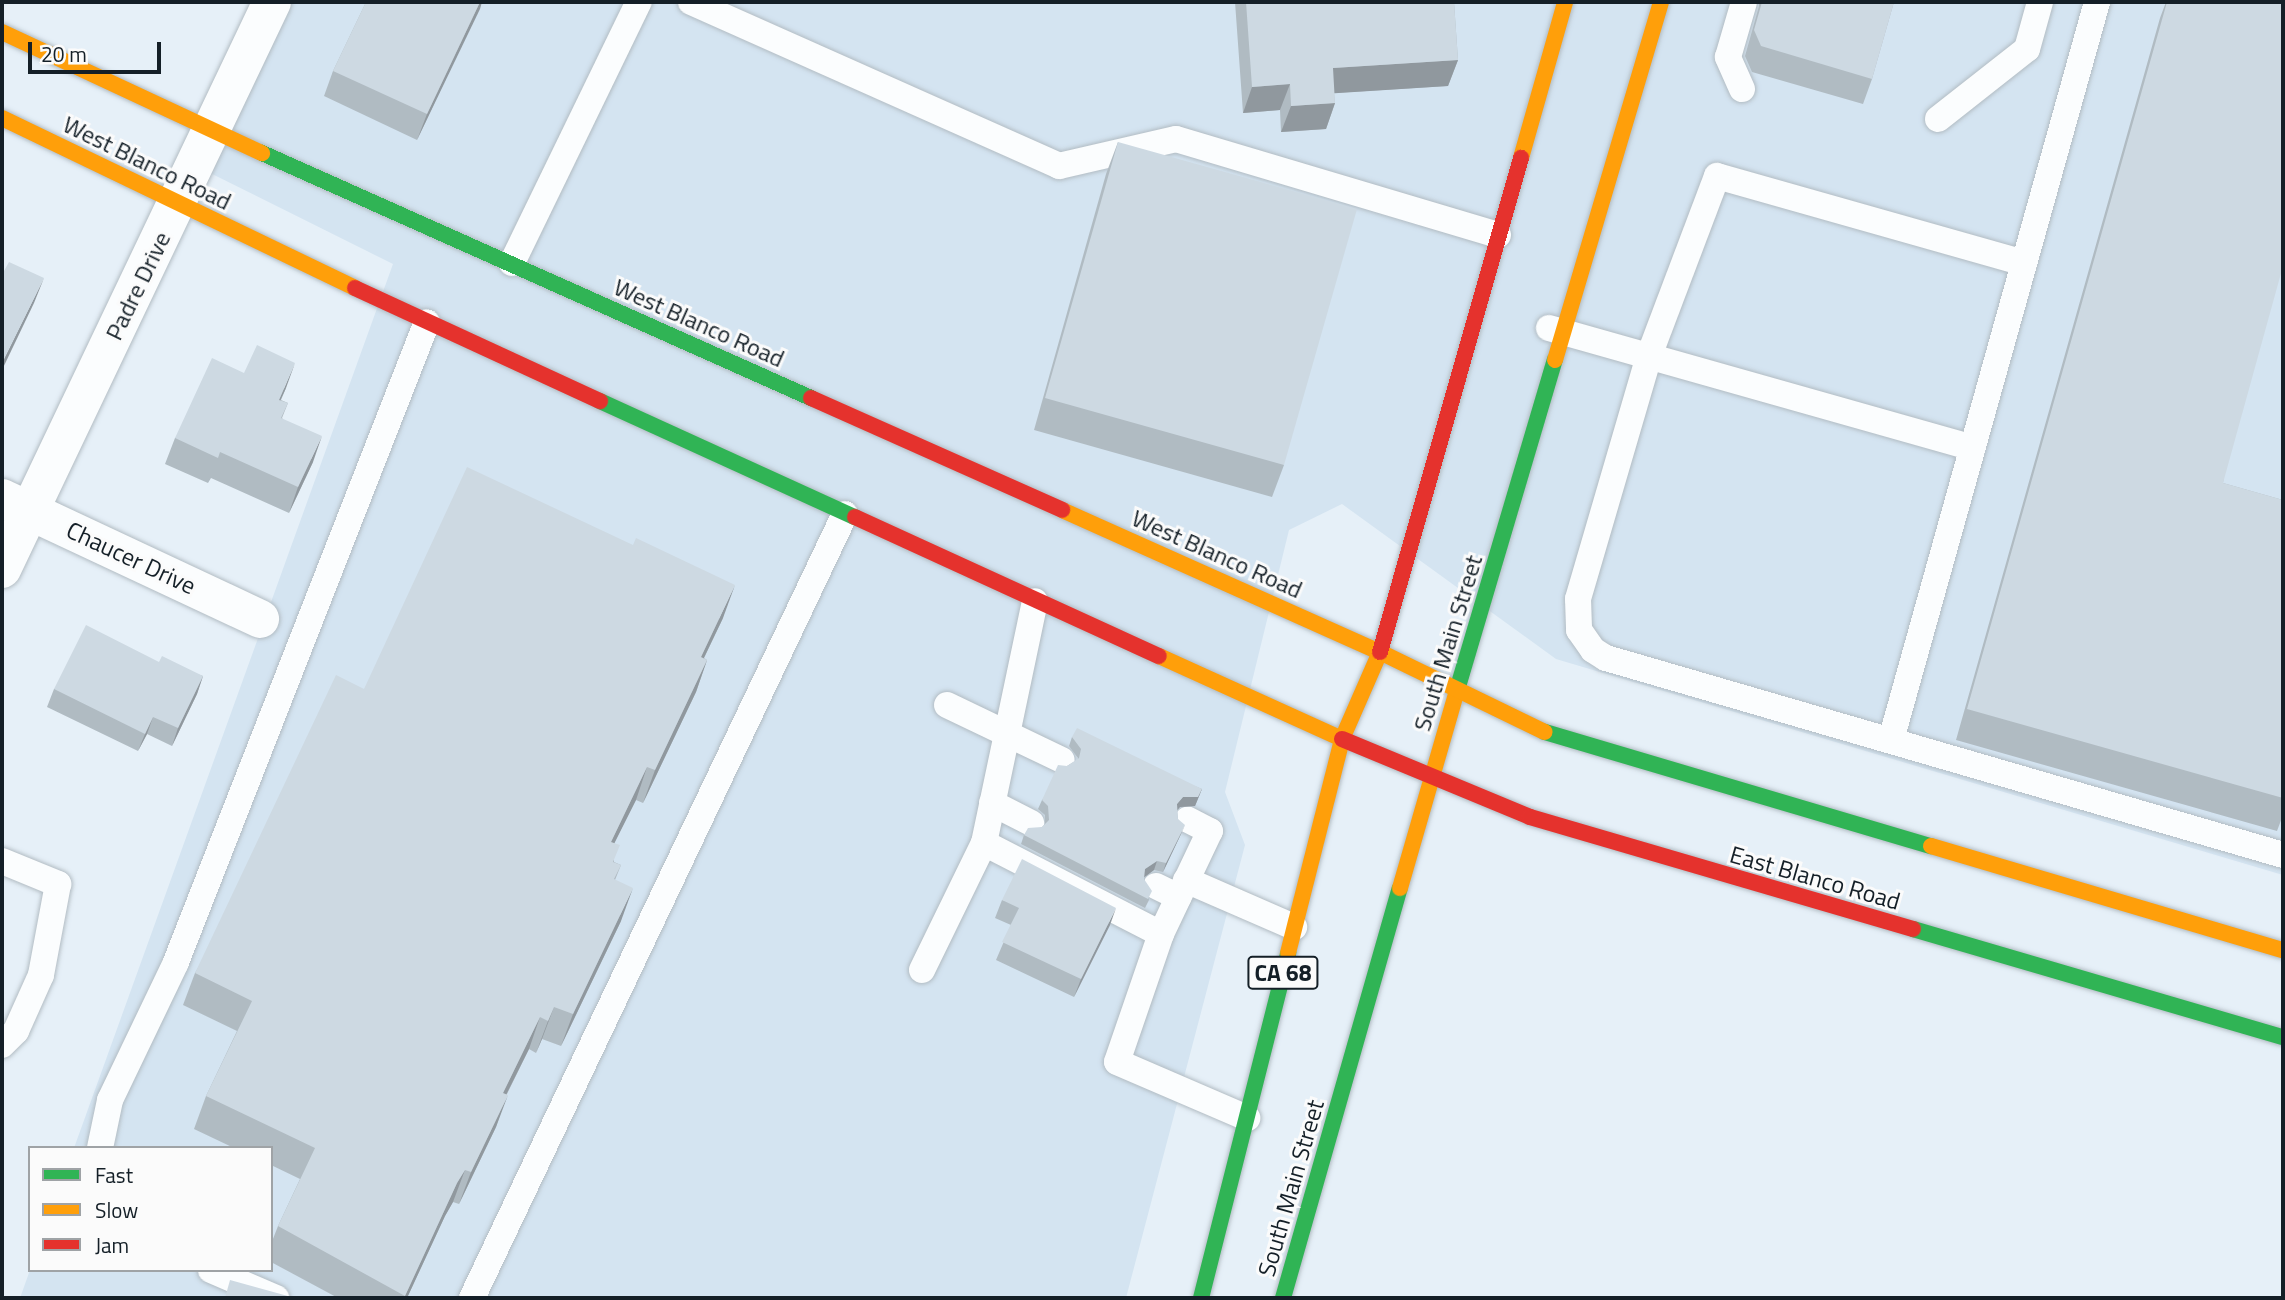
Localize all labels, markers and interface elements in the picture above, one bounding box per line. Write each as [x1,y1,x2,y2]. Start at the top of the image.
scale bar [32,28,164,72]
text: 20 m [41,38,87,70]
street label: West Blanco Road [58,110,236,216]
street label: Padre Drive [99,227,177,345]
street label: West Blanco Road [609,273,789,373]
street label: West Blanco Road [1127,504,1307,604]
street label: Chaucer Drive [62,516,200,600]
street label: South Main Street [1408,552,1488,734]
street label: East Blanco Road [1727,840,1903,916]
road number: CA 68 [1246,954,1320,992]
street label: South Main Street [1252,1096,1330,1280]
legend [28,1146,273,1272]
text: Fast [95,1159,133,1191]
text: Slow [95,1194,138,1226]
text: Jam [95,1229,129,1261]

